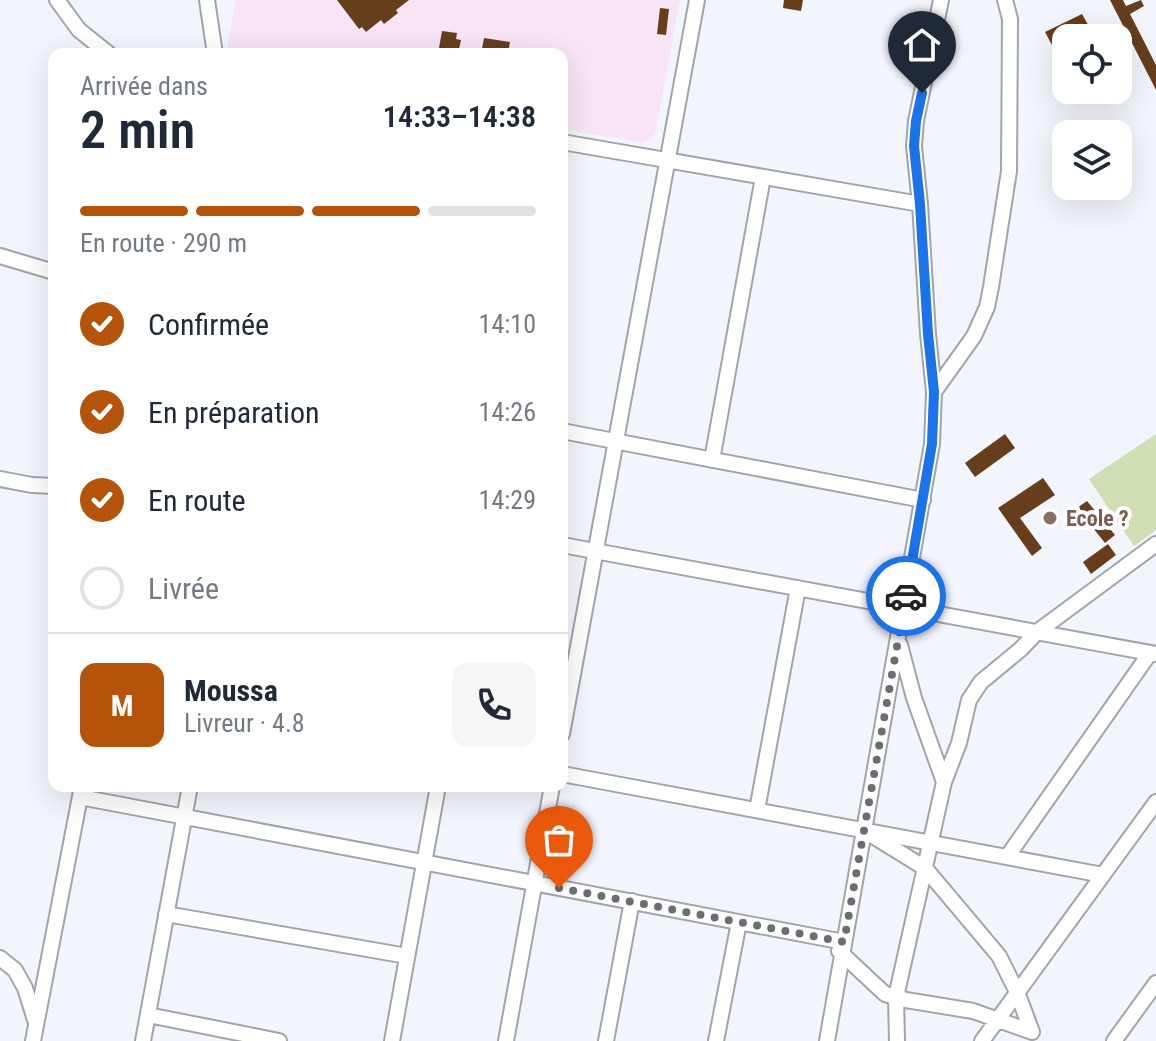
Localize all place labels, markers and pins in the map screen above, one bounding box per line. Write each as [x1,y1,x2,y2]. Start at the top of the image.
pin [888,11,956,93]
place label: Ecole ? [1066,506,1129,531]
marker: Ecole ? [1041,509,1059,527]
pin [525,806,593,888]

